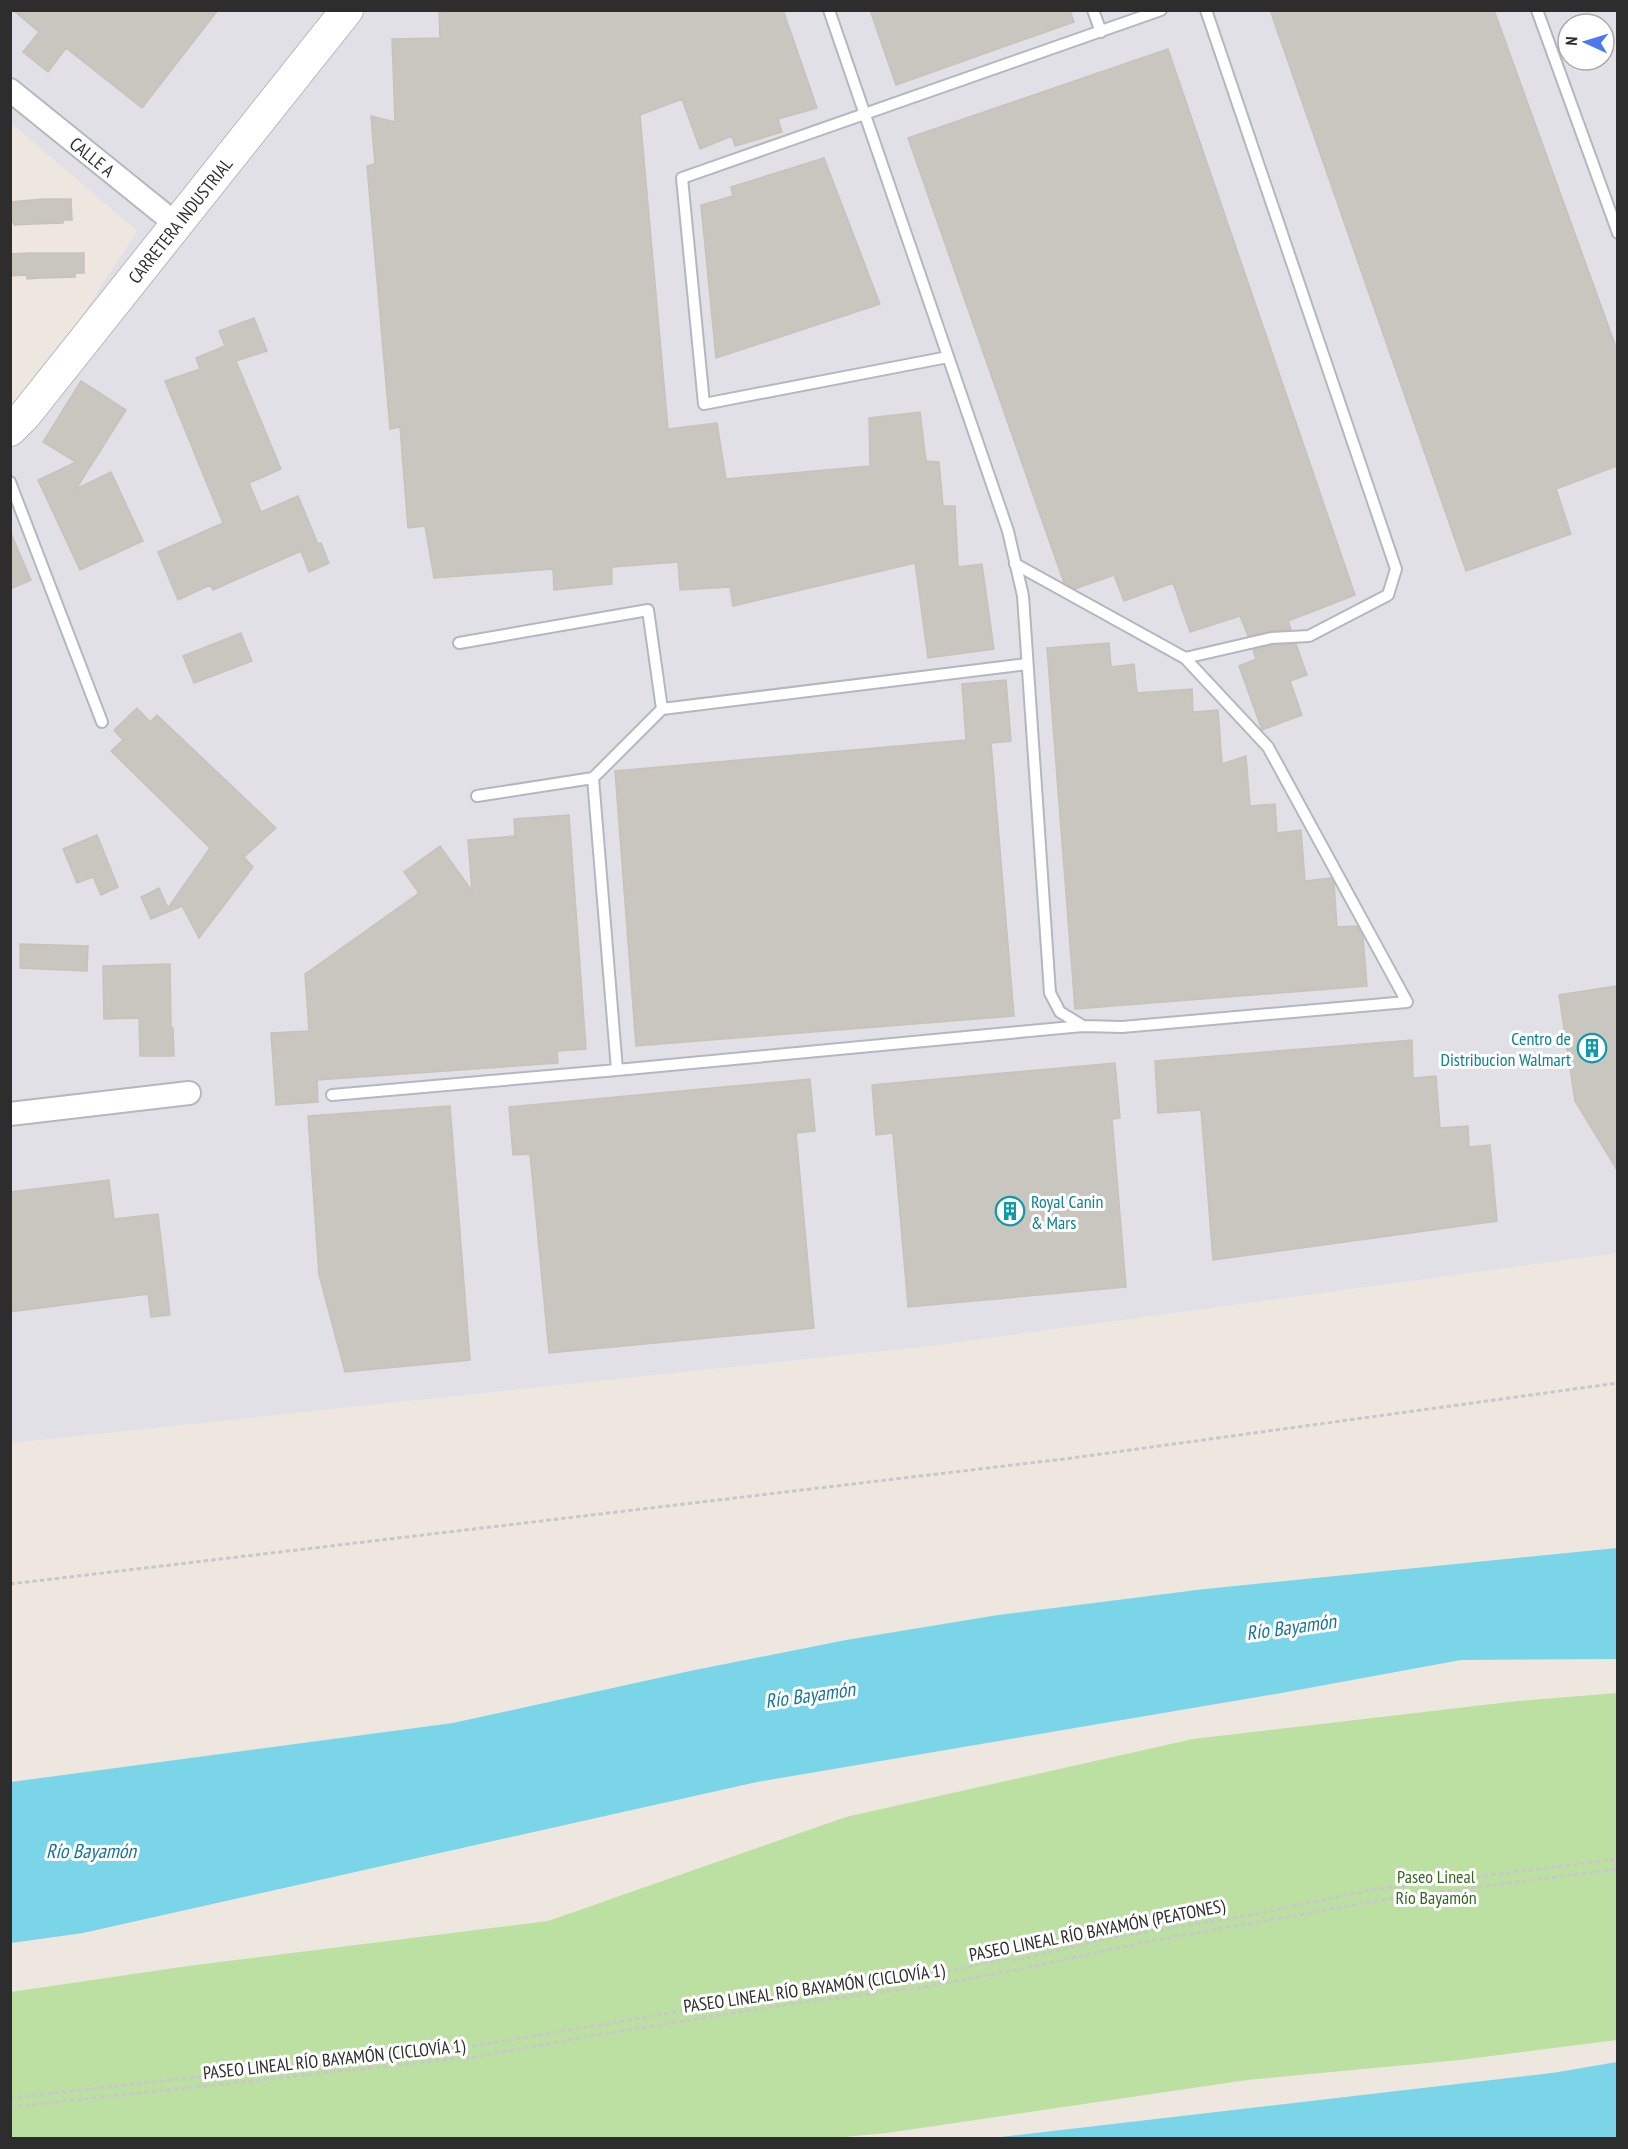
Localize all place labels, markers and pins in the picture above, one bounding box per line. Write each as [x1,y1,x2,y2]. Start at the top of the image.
place label: Centro de Distribucion Walmart [1441,1027,1571,1071]
building icon: Centro de Distribucion Walmart [1576,1032,1608,1064]
place label: Royal Canin & Mars [1031,1190,1103,1234]
building icon: Royal Canin & Mars [994,1195,1026,1227]

